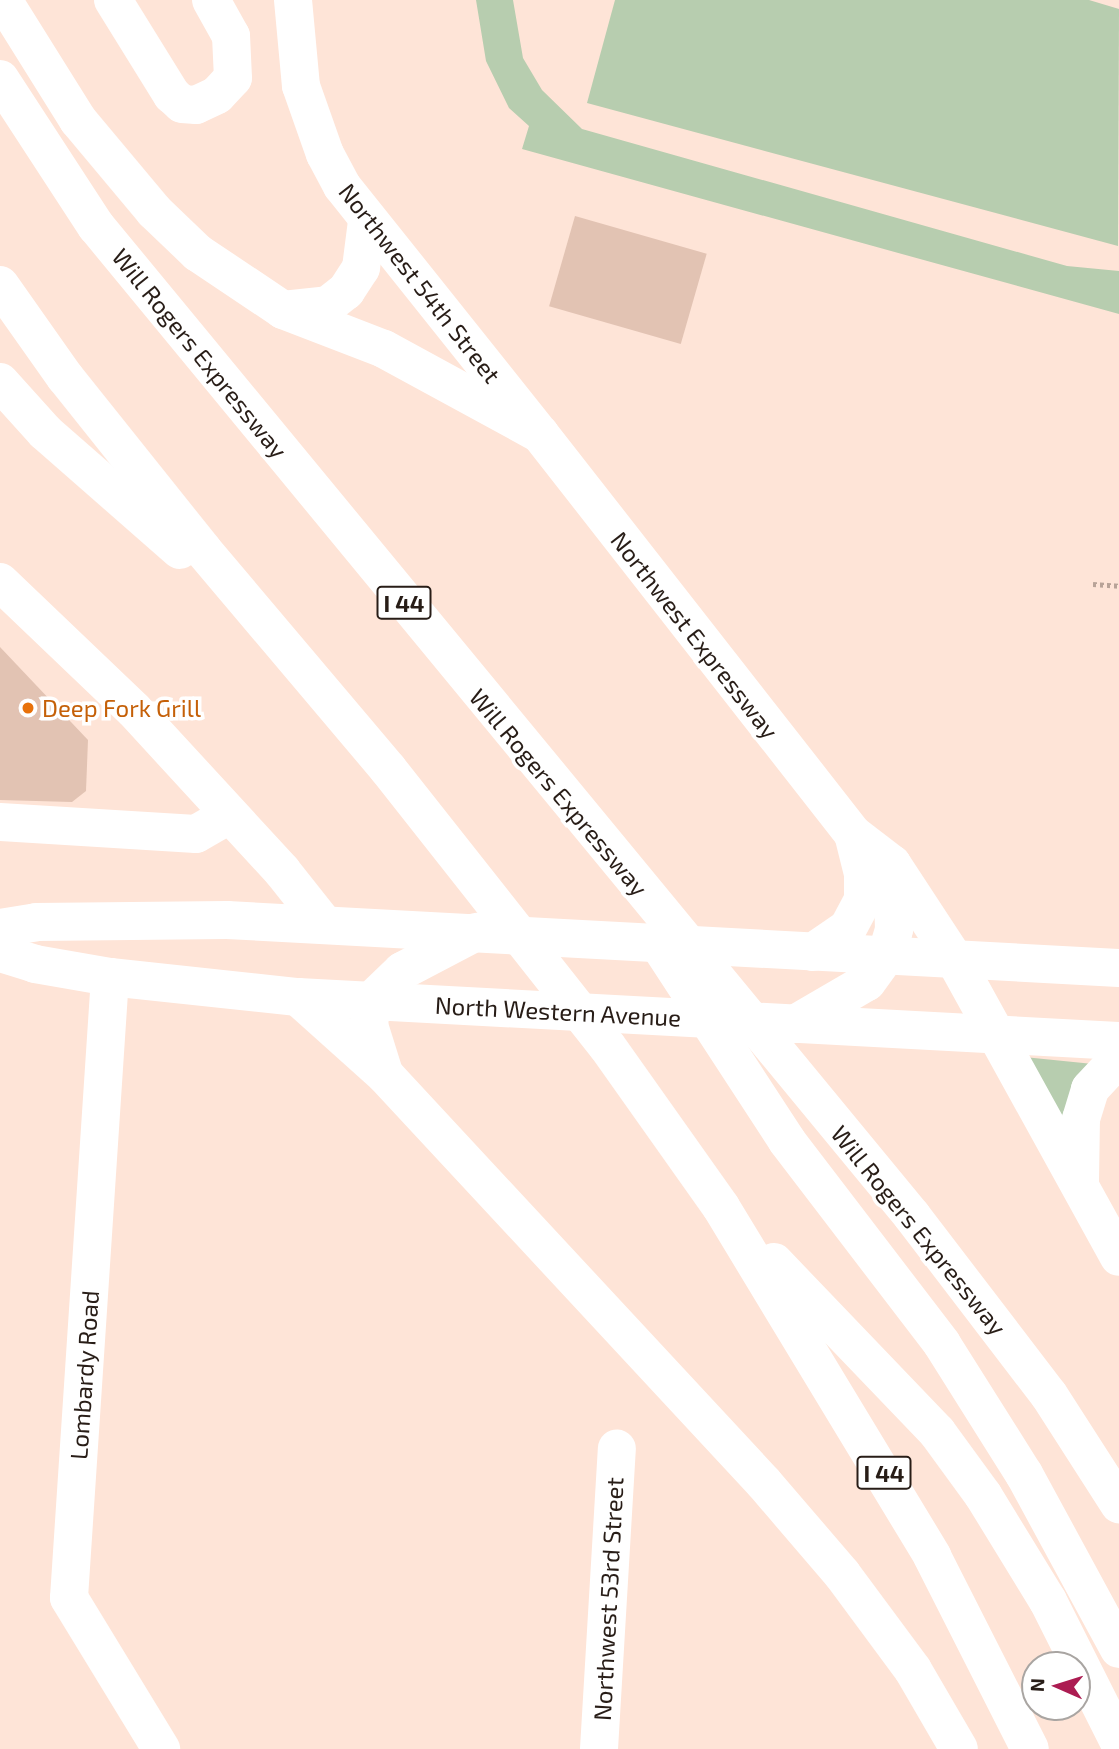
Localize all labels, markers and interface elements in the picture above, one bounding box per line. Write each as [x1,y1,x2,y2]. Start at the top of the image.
street label: Northwest 54th Street [333,177,507,389]
street label: Will Rogers Expressway [106,242,294,464]
street label: Northwest Expressway [605,526,785,744]
road number: I 44 [376,583,432,622]
street label: Will Rogers Expressway [464,682,654,902]
place label: Deep Fork Grill [42,694,201,722]
marker: Deep Fork Grill [20,700,36,716]
street label: North Western Avenue [434,990,682,1032]
street label: Will Rogers Expressway [825,1119,1013,1341]
street label: Lombardy Road [64,1289,104,1461]
road number: I 44 [856,1454,912,1492]
street label: Northwest 53rd Street [587,1476,629,1722]
north arrow [1021,1651,1091,1721]
text: N [1025,1678,1048,1692]

